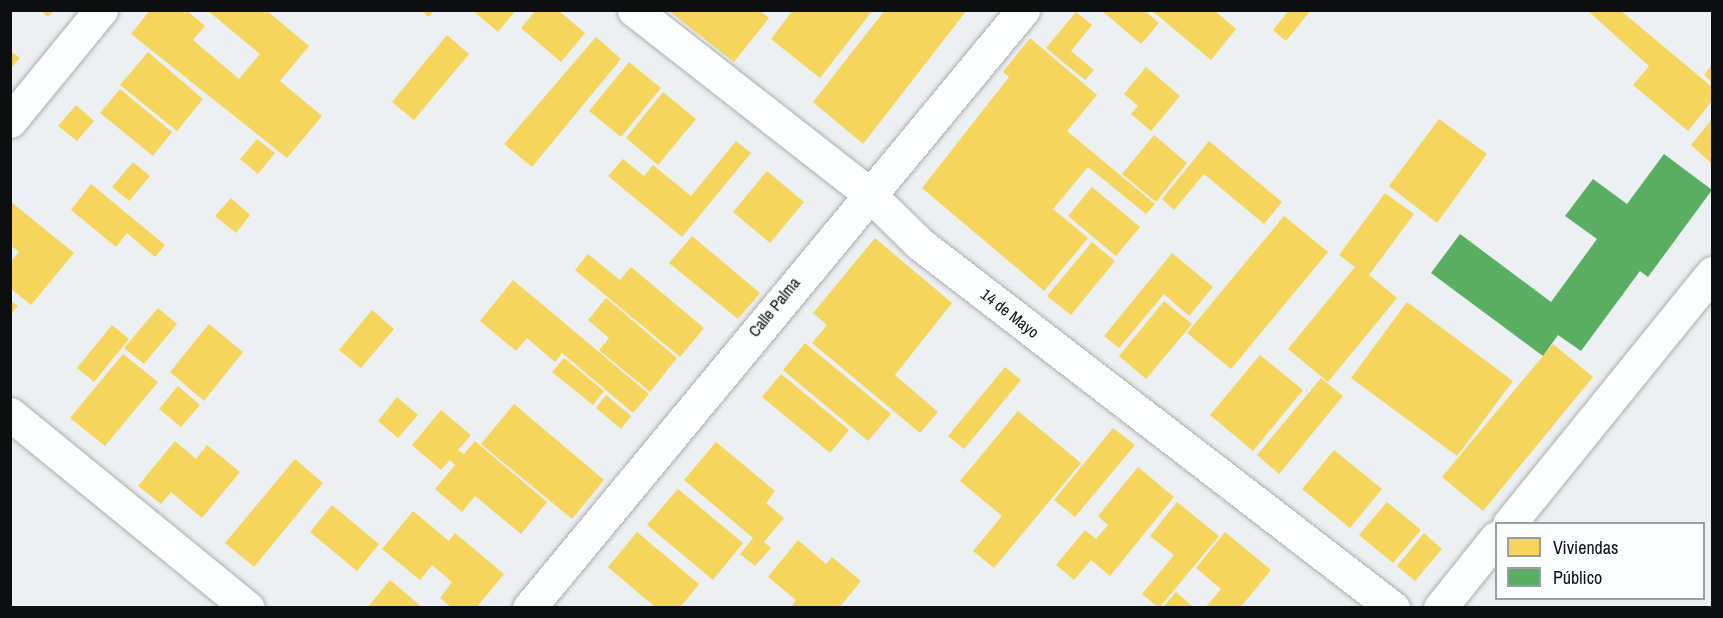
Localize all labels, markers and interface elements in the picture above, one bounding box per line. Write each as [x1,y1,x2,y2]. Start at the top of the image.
street label: Calle Palma [744,273,804,341]
street label: 14 de Mayo [977,284,1043,342]
legend [1495,522,1705,600]
text: Viviendas [1553,535,1618,560]
text: Público [1553,565,1602,590]

